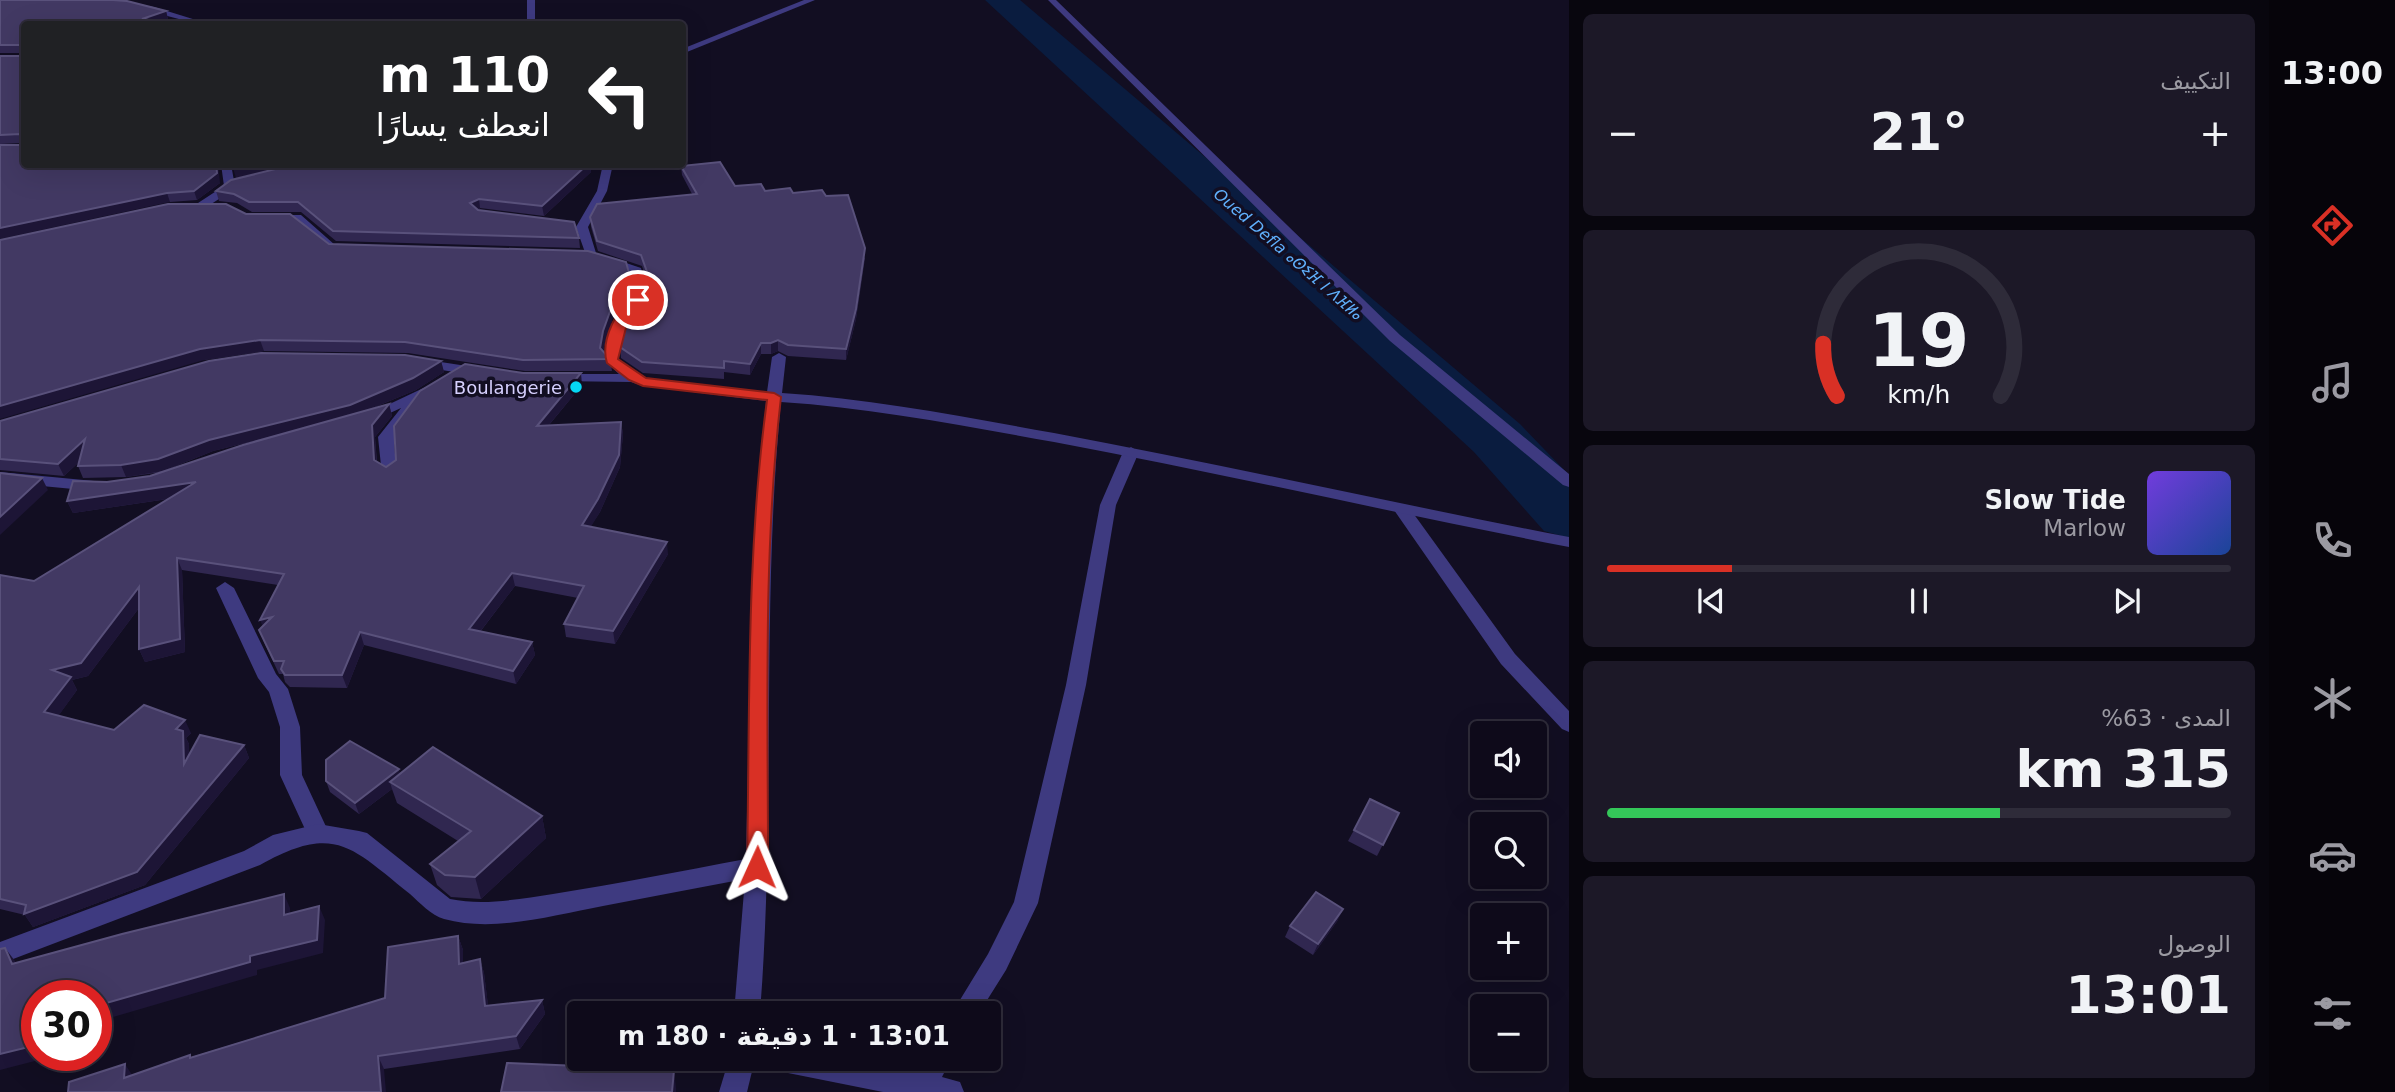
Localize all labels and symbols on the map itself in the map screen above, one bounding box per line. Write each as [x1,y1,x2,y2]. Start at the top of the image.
water label: Oued Defla ⴰⵙⵉⴼ ⵏ ⴷⴼⵍⴰ [1210,184,1367,324]
pin [608,270,668,330]
place label: Boulangerie [454,377,562,398]
marker: Boulangerie [568,379,584,395]
position arrow [720,830,794,904]
speed limit sign: 30 [21,980,112,1071]

